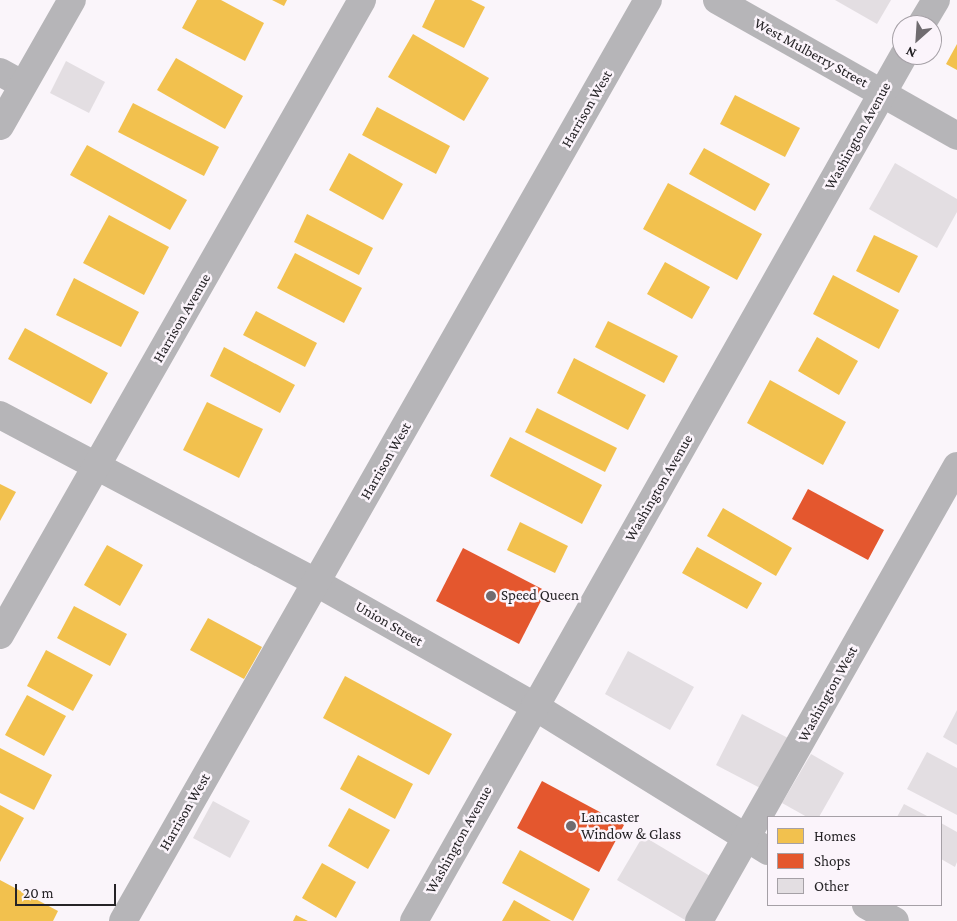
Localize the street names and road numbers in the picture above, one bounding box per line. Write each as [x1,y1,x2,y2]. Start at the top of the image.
street label: West Mulberry Street [751,14,871,92]
street label: Harrison West [558,67,616,151]
street label: Washington Avenue [821,79,895,193]
street label: Harrison Avenue [149,270,215,366]
street label: Harrison West [357,419,415,503]
street label: Washington Avenue [621,431,697,545]
street label: Union Street [352,597,426,651]
street label: Washington West [794,643,862,745]
street label: Harrison West [156,770,214,854]
street label: Washington Avenue [422,783,496,897]

